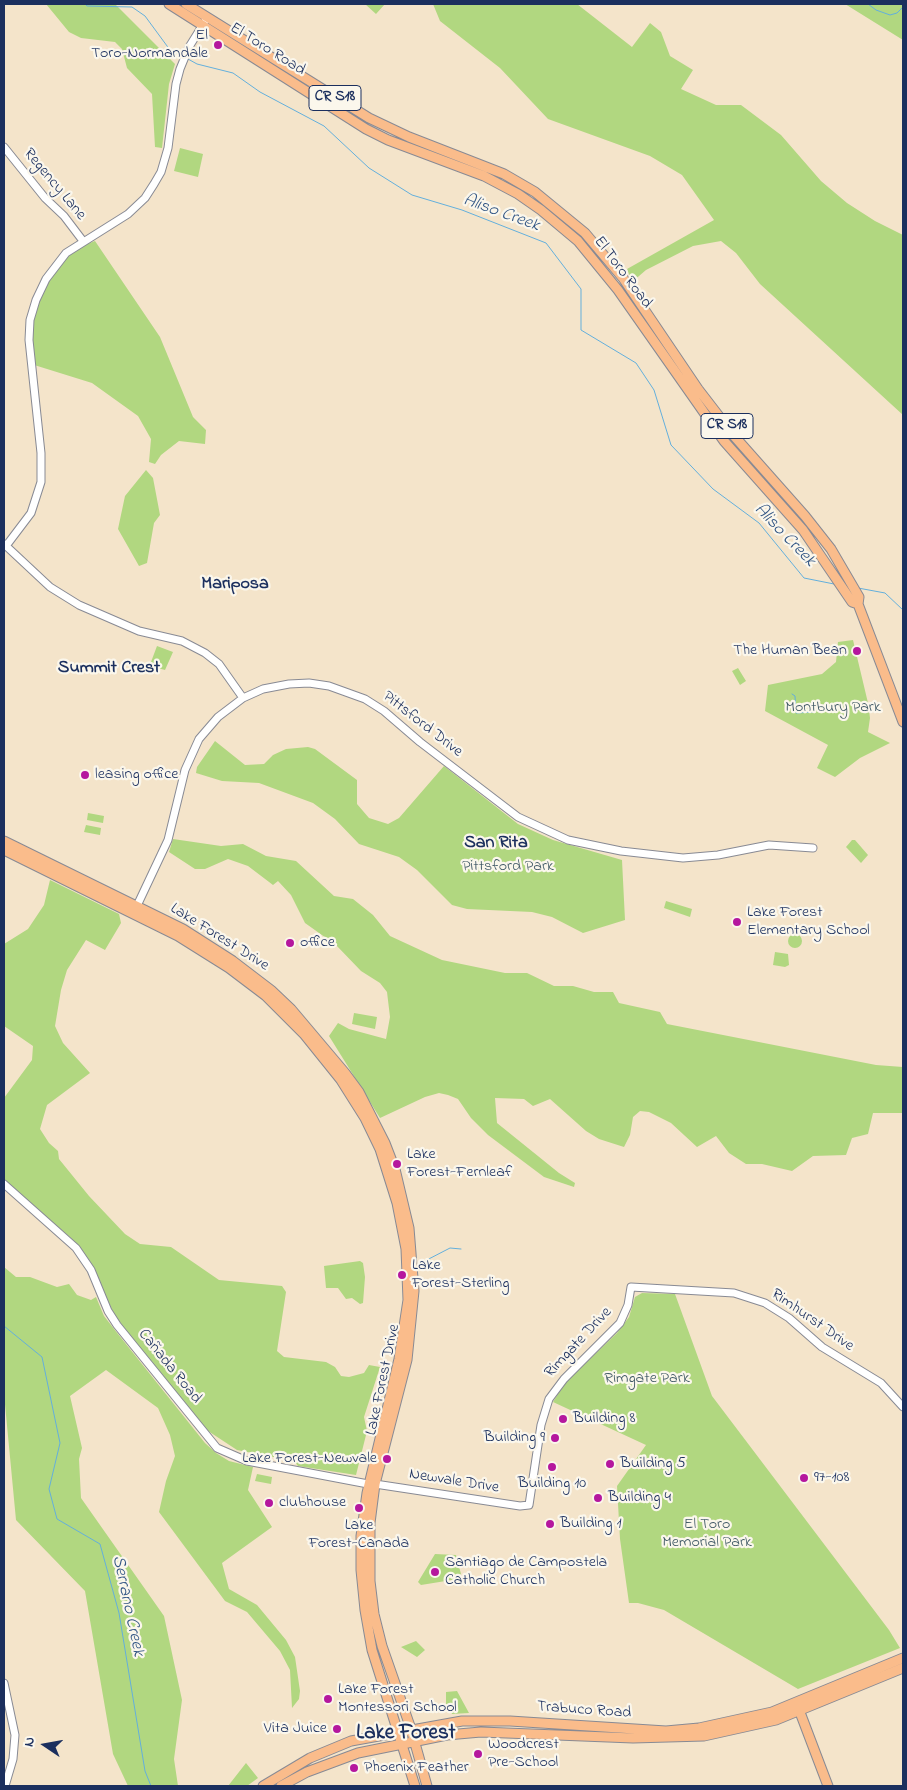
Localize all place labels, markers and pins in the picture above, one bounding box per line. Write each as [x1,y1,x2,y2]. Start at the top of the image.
place label: El Toro-Normandale [91,26,208,64]
marker: El Toro-Normandale [212,39,224,51]
place label: The Human Bean [733,641,847,661]
marker: The Human Bean [851,645,863,657]
place label: leasing office [95,765,178,785]
marker: leasing office [79,769,91,781]
place label: Lake Forest Elementary School [747,903,870,941]
marker: Lake Forest Elementary School [731,916,743,928]
place label: office [300,933,335,953]
marker: office [284,937,296,949]
place label: Lake Forest-Fernleaf [407,1145,512,1183]
marker: Lake Forest-Fernleaf [391,1158,403,1170]
place label: Lake Forest-Sterling [412,1256,509,1294]
marker: Lake Forest-Sterling [396,1269,408,1281]
place label: Building 8 [573,1409,635,1429]
marker: Building 8 [557,1413,569,1425]
place label: Building 9 [484,1428,545,1448]
marker: Building 9 [549,1432,561,1444]
place label: Lake Forest-Newvale [242,1449,377,1469]
marker: Lake Forest-Newvale [381,1453,393,1465]
place label: Building 5 [620,1454,686,1474]
marker: Building 5 [604,1458,616,1470]
marker: Building 10 [546,1461,558,1473]
place label: 97-108 [814,1468,849,1488]
marker: 97-108 [798,1472,810,1484]
place label: Building 10 [518,1474,586,1494]
place label: Building 4 [608,1488,671,1508]
marker: Building 4 [592,1492,604,1504]
place label: clubhouse [279,1493,346,1513]
marker: clubhouse [263,1497,275,1509]
marker: Lake Forest-Canada [353,1502,365,1514]
place label: Building 1 [560,1514,621,1534]
place label: Lake Forest-Canada [309,1516,409,1554]
marker: Building 1 [544,1518,556,1530]
place label: Santiago de Campostela Catholic Church [445,1553,607,1591]
marker: Santiago de Campostela Catholic Church [429,1566,441,1578]
place label: Lake Forest Montessori School [338,1680,457,1718]
marker: Lake Forest Montessori School [322,1693,334,1705]
place label: Vita Juice [264,1719,327,1739]
marker: Vita Juice [331,1723,343,1735]
place label: Woodcrest Pre-School [488,1735,559,1773]
marker: Woodcrest Pre-School [472,1748,484,1760]
place label: Phoenix Feather [364,1758,469,1778]
marker: Phoenix Feather [348,1762,360,1774]

